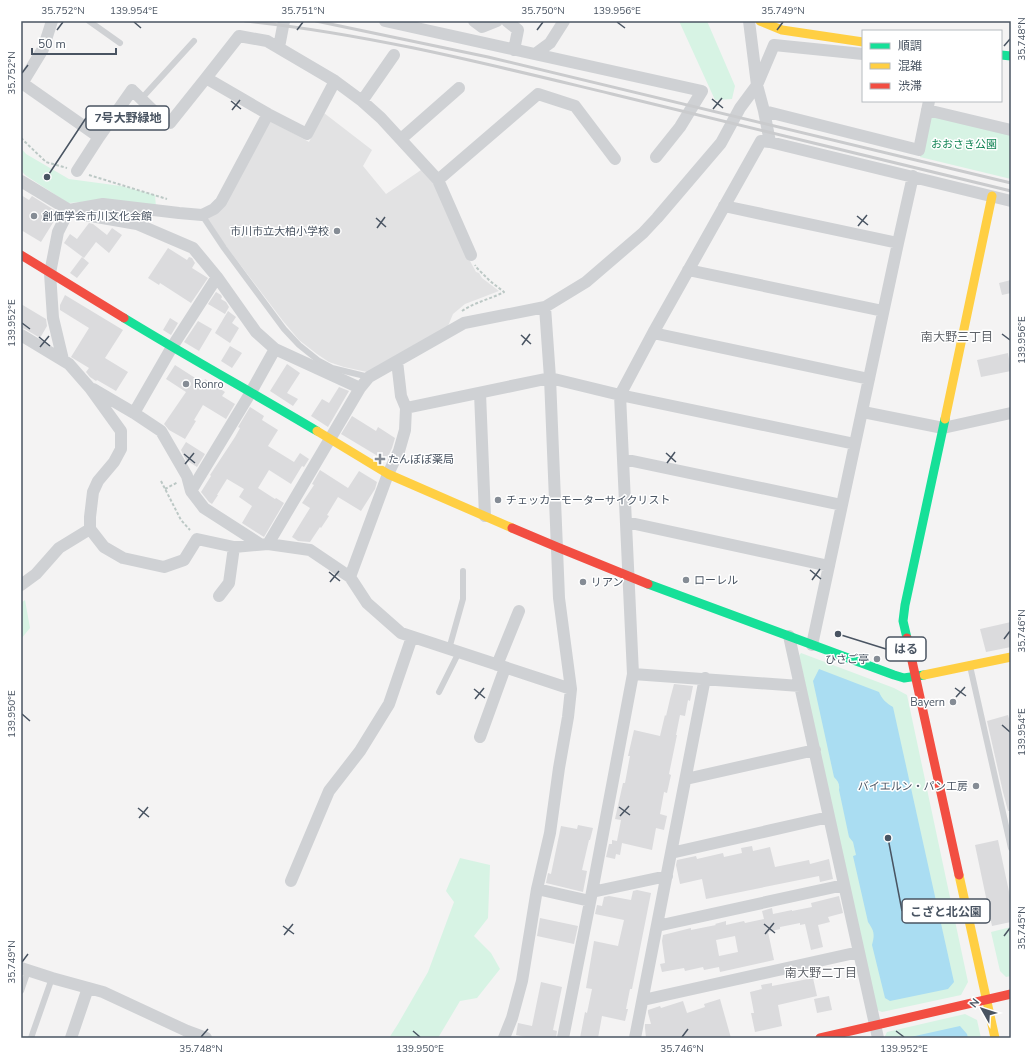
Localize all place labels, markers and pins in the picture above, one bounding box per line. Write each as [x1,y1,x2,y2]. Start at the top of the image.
callout: 7号大野緑地 [86,106,169,130]
place label: 創価学会市川文化会館 [42,209,152,224]
marker: 創価学会市川文化会館 [29,211,39,221]
place label: 市川市立大柏小学校 [230,224,329,239]
marker: 市川市立大柏小学校 [332,226,342,236]
place label: Ronro [194,377,224,392]
marker: Ronro [181,379,191,389]
place label: たんぽぽ薬局 [388,452,454,467]
marker: たんぽぽ薬局 [375,454,385,464]
place label: チェッカーモーターサイクリスト [506,493,671,508]
marker: チェッカーモーターサイクリスト [493,495,503,505]
place label: ローレル [694,573,738,588]
place label: リアン [591,575,624,590]
marker: ローレル [681,575,691,585]
marker: リアン [578,577,588,587]
callout: はる [886,637,926,661]
place label: ひさご亭 [825,652,869,667]
marker: ひさご亭 [872,654,882,664]
place label: Bayern [910,695,945,710]
marker: Bayern [948,697,958,707]
place label: バイエルン・パン工房 [858,779,968,794]
marker: バイエルン・パン工房 [971,781,981,791]
callout: こざと北公園 [902,899,990,923]

